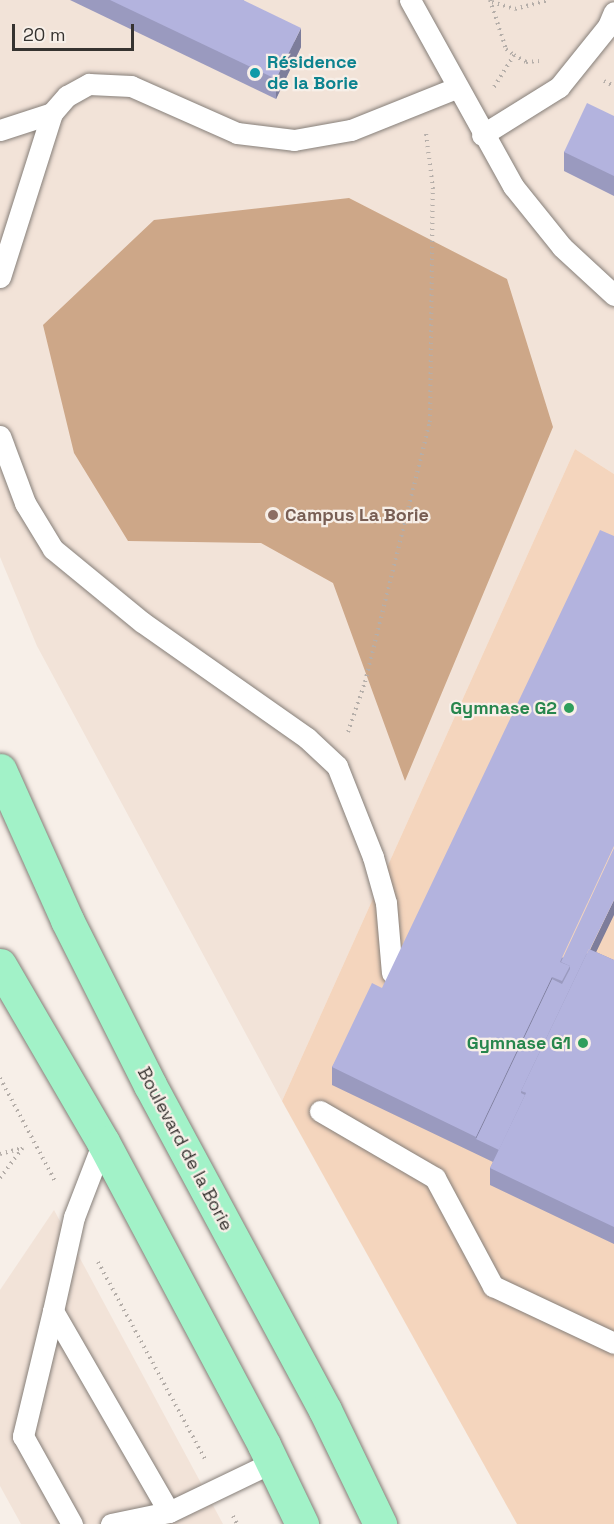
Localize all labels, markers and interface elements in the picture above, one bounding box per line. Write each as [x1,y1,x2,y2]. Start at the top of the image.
scale bar [15,12,136,50]
text: 20 m [23,23,66,46]
place label: Résidence de la Borie [267,52,358,94]
marker: Résidence de la Borie [248,66,262,80]
place label: Campus La Borie [285,504,429,526]
marker: Campus La Borie [266,508,280,522]
place label: Gymnase G2 [450,697,557,719]
marker: Gymnase G2 [562,701,576,715]
place label: Gymnase G1 [467,1032,571,1054]
marker: Gymnase G1 [576,1036,590,1050]
street label: Boulevard de la Borie [133,1063,237,1235]

